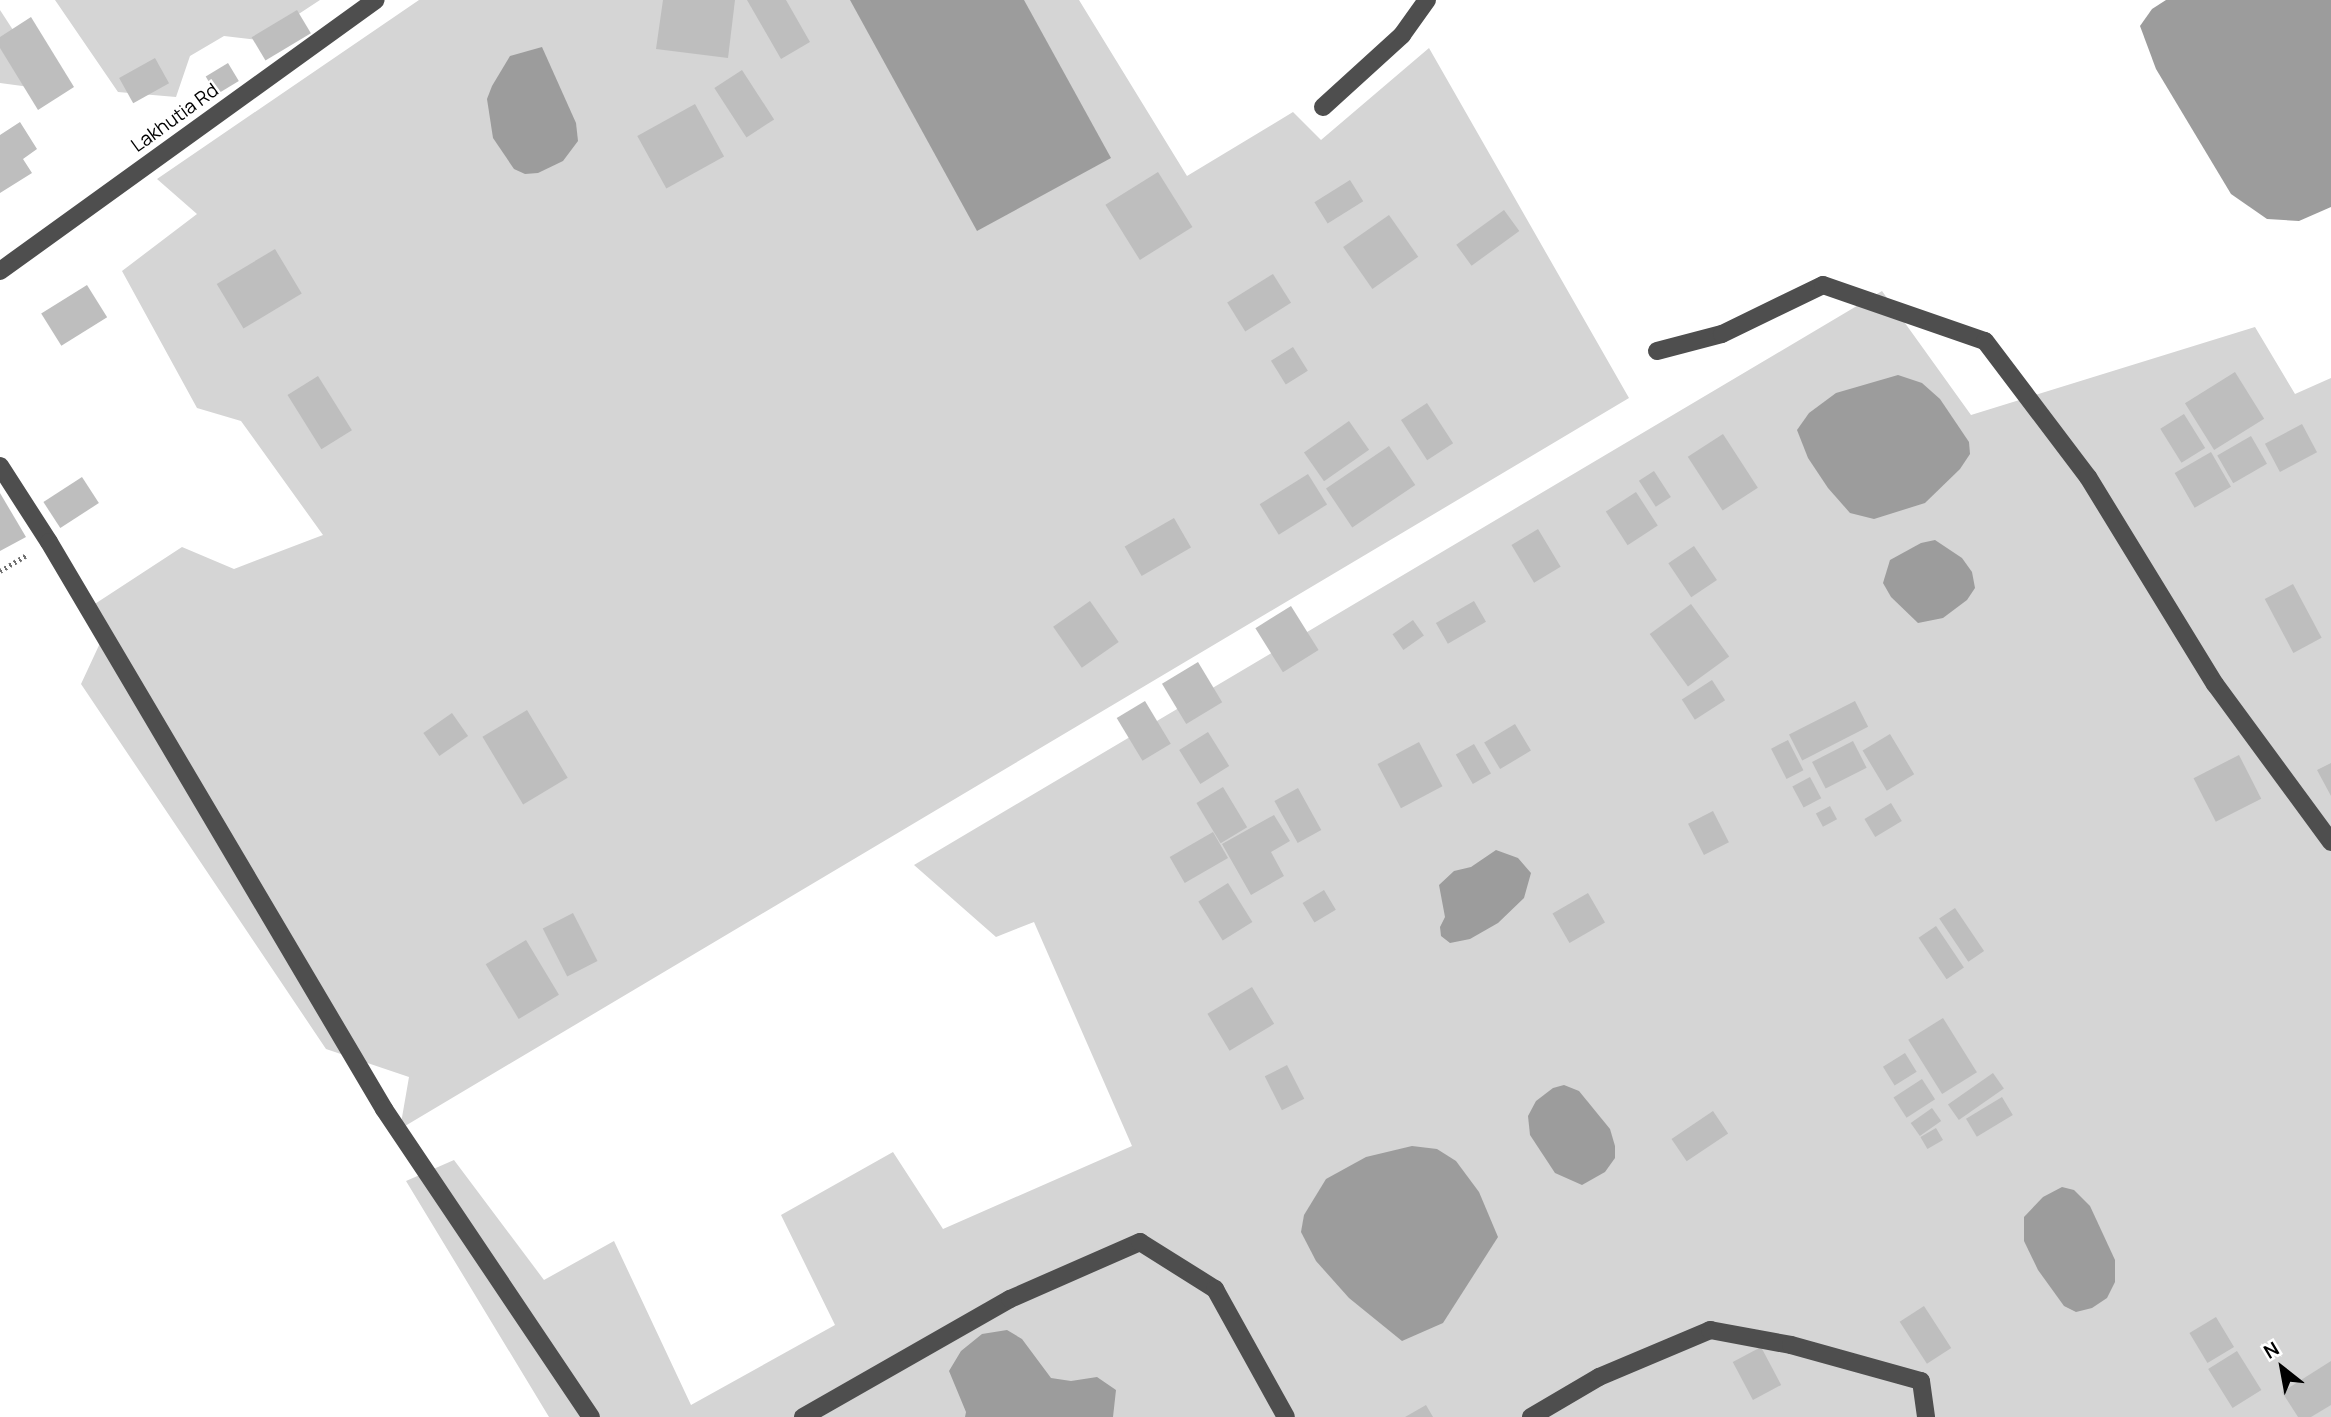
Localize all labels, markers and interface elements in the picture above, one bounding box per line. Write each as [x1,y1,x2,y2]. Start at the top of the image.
street label: Lakhutia Rd [127,79,223,157]
north arrow [2247,1333,2317,1403]
text: N [2259,1335,2284,1365]

